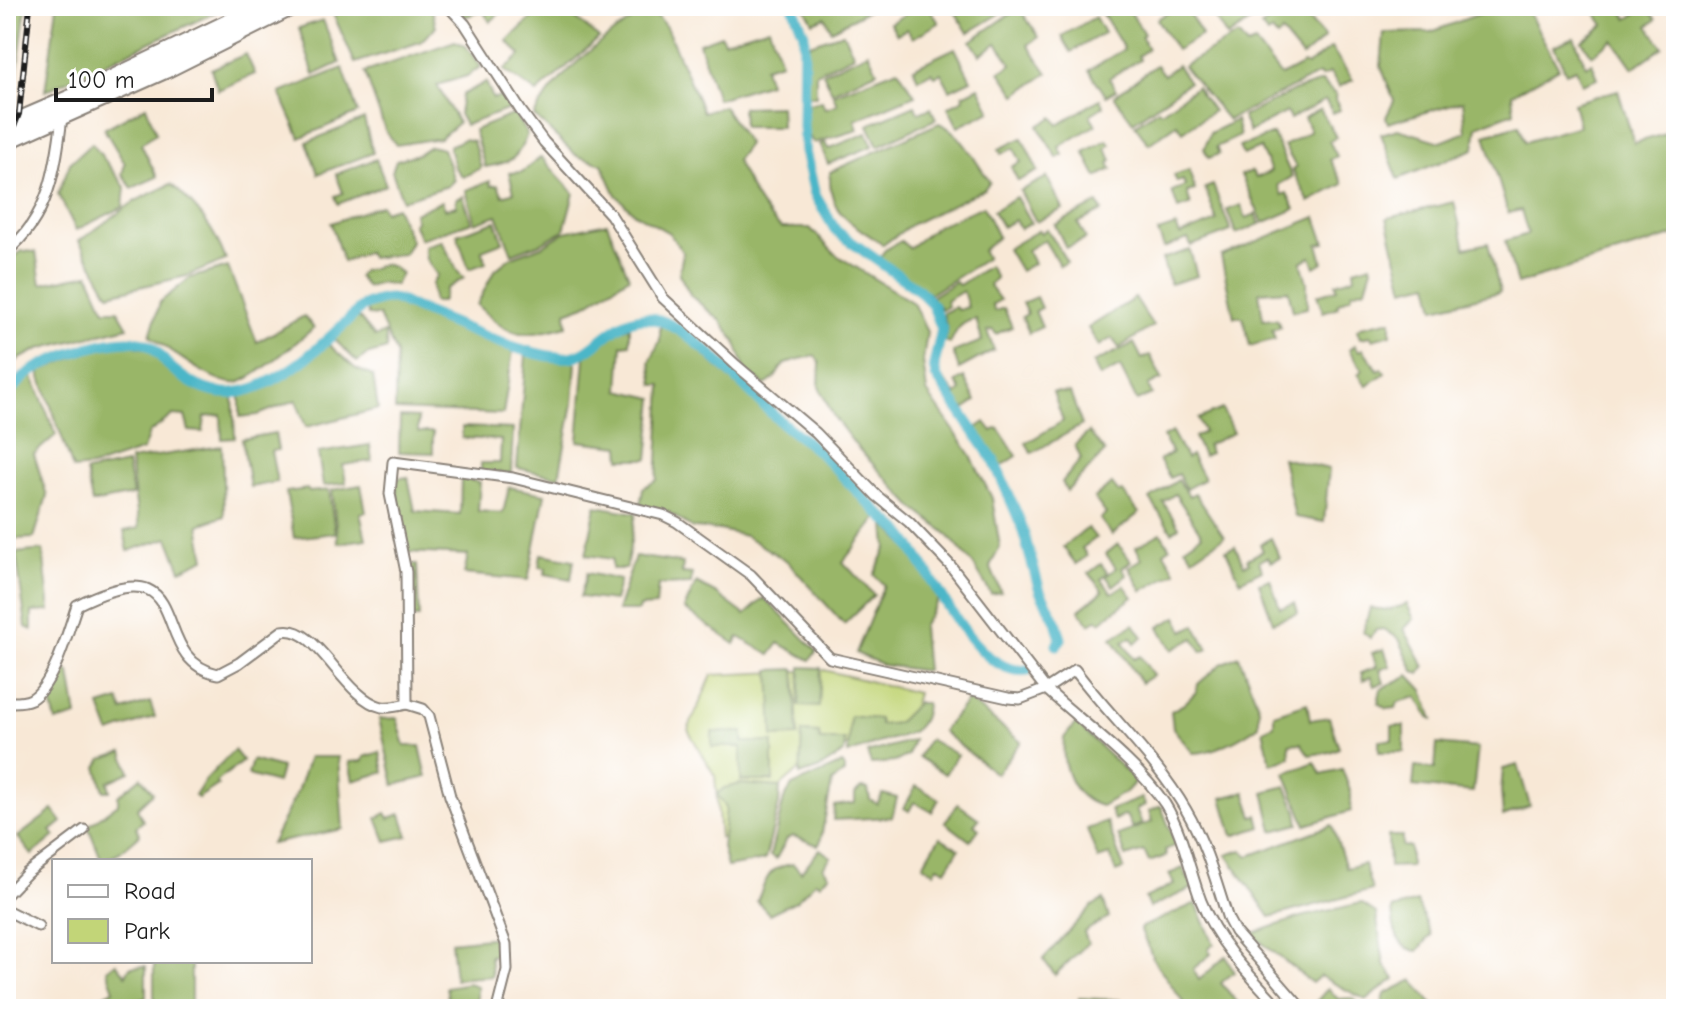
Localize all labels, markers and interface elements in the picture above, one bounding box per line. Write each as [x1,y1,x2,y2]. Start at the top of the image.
scale bar [56,52,212,102]
text: 100 m [68,66,135,94]
legend [52,859,312,963]
text: Road [124,877,176,905]
text: Park [124,917,170,945]

